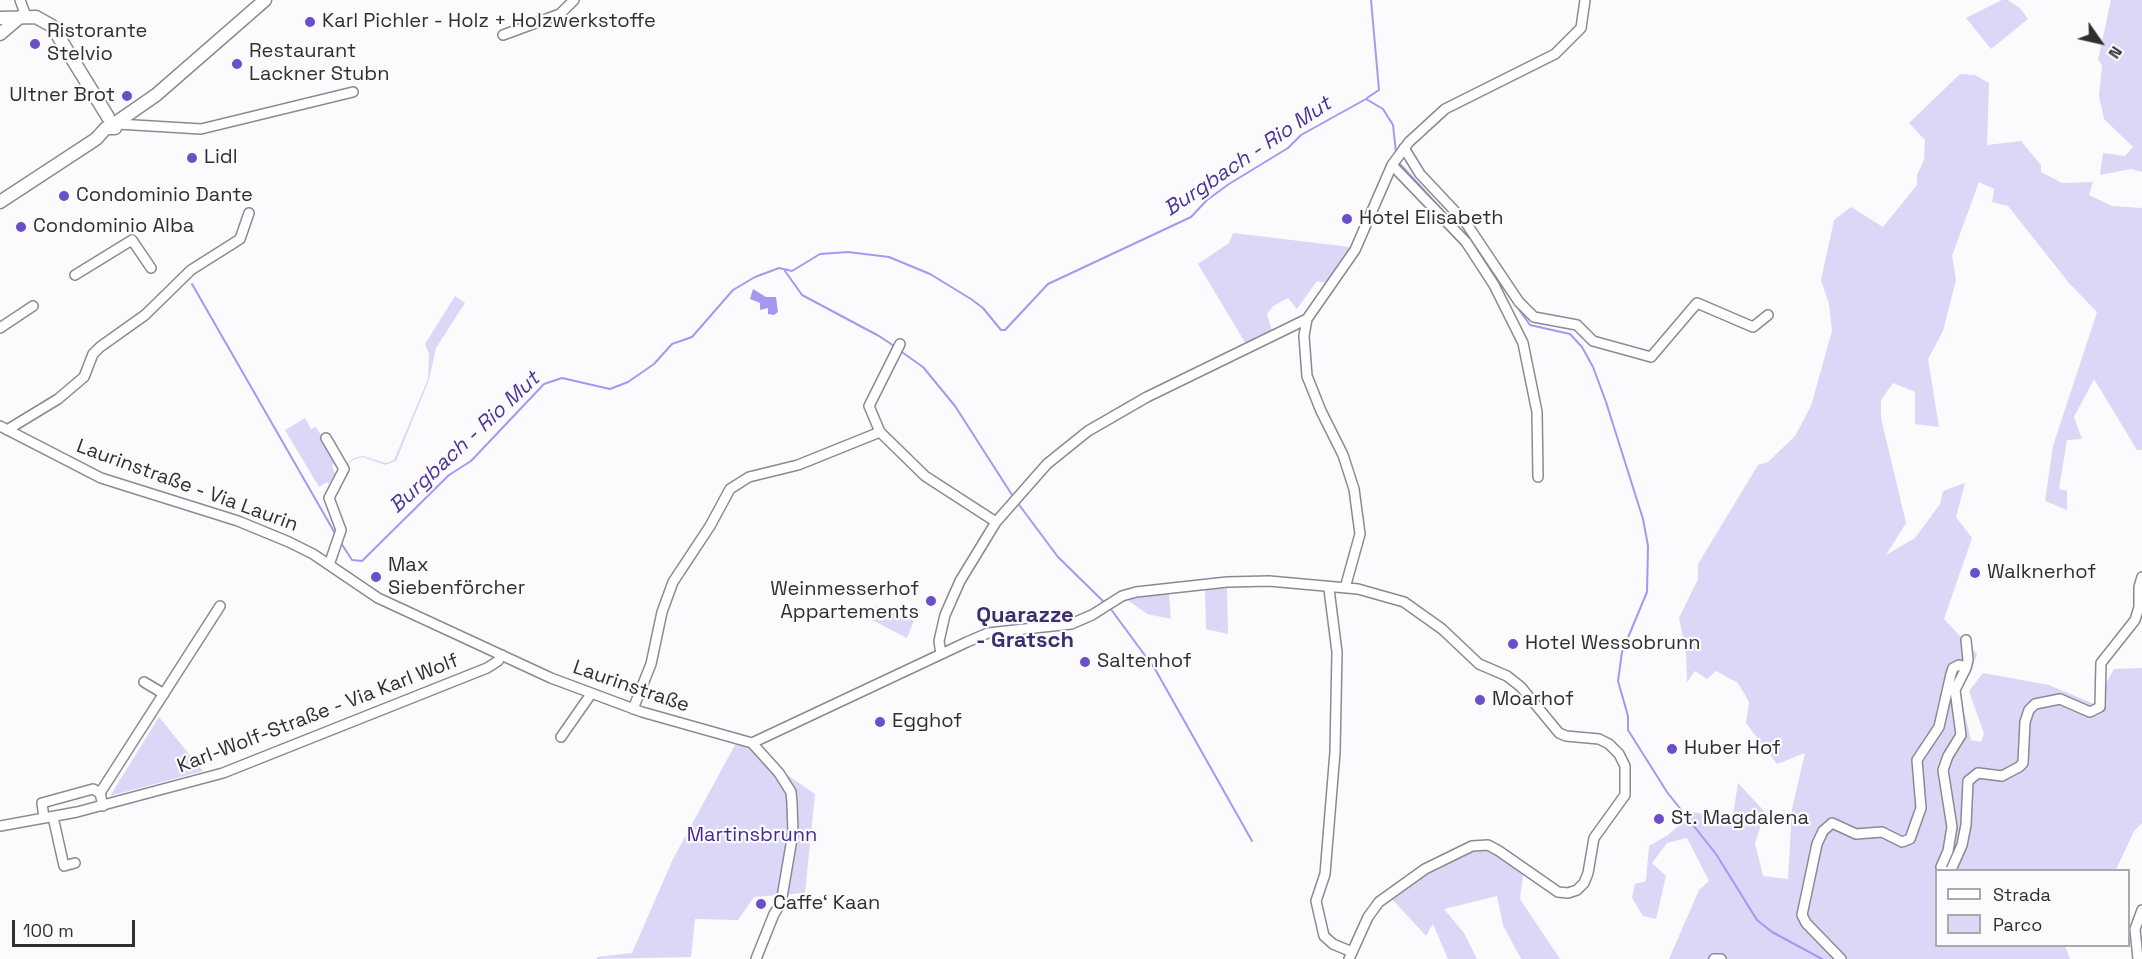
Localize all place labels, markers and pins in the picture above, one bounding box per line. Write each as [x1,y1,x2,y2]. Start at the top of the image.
place label: Karl Pichler - Holz + Holzwerkstoffe [322,10,656,34]
marker: Karl Pichler - Holz + Holzwerkstoffe [303,15,317,29]
place label: Ristorante Stelvio [47,20,147,67]
marker: Ristorante Stelvio [28,37,42,51]
place label: Restaurant Lackner Stubn [249,40,389,87]
marker: Restaurant Lackner Stubn [230,57,244,71]
place label: Ultner Brot [9,84,115,108]
marker: Ultner Brot [120,89,134,103]
place label: Lidl [204,146,238,170]
marker: Lidl [185,151,199,165]
place label: Condominio Dante [76,184,253,208]
marker: Condominio Dante [57,189,71,203]
place label: Hotel Elisabeth [1359,207,1504,231]
marker: Hotel Elisabeth [1340,212,1354,226]
place label: Condominio Alba [33,215,194,239]
marker: Condominio Alba [14,220,28,234]
place label: Max Siebenförcher [388,554,525,601]
place label: Walknerhof [1987,561,2096,585]
marker: Walknerhof [1968,566,1982,580]
marker: Max Siebenförcher [369,570,383,584]
place label: Weinmesserhof Appartements [770,578,919,625]
marker: Weinmesserhof Appartements [924,594,938,608]
place label: Hotel Wessobrunn [1525,632,1700,656]
marker: Hotel Wessobrunn [1506,637,1520,651]
place label: Saltenhof [1097,650,1192,674]
marker: Saltenhof [1078,655,1092,669]
place label: Moarhof [1492,688,1574,712]
marker: Moarhof [1473,693,1487,707]
place label: Egghof [892,710,962,734]
marker: Egghof [873,715,887,729]
place label: Huber Hof [1684,737,1781,761]
marker: Huber Hof [1665,742,1679,756]
place label: St. Magdalena [1671,807,1809,831]
marker: St. Magdalena [1652,812,1666,826]
place label: Caffe‘ Kaan [773,892,880,916]
marker: Caffe‘ Kaan [754,897,768,911]

